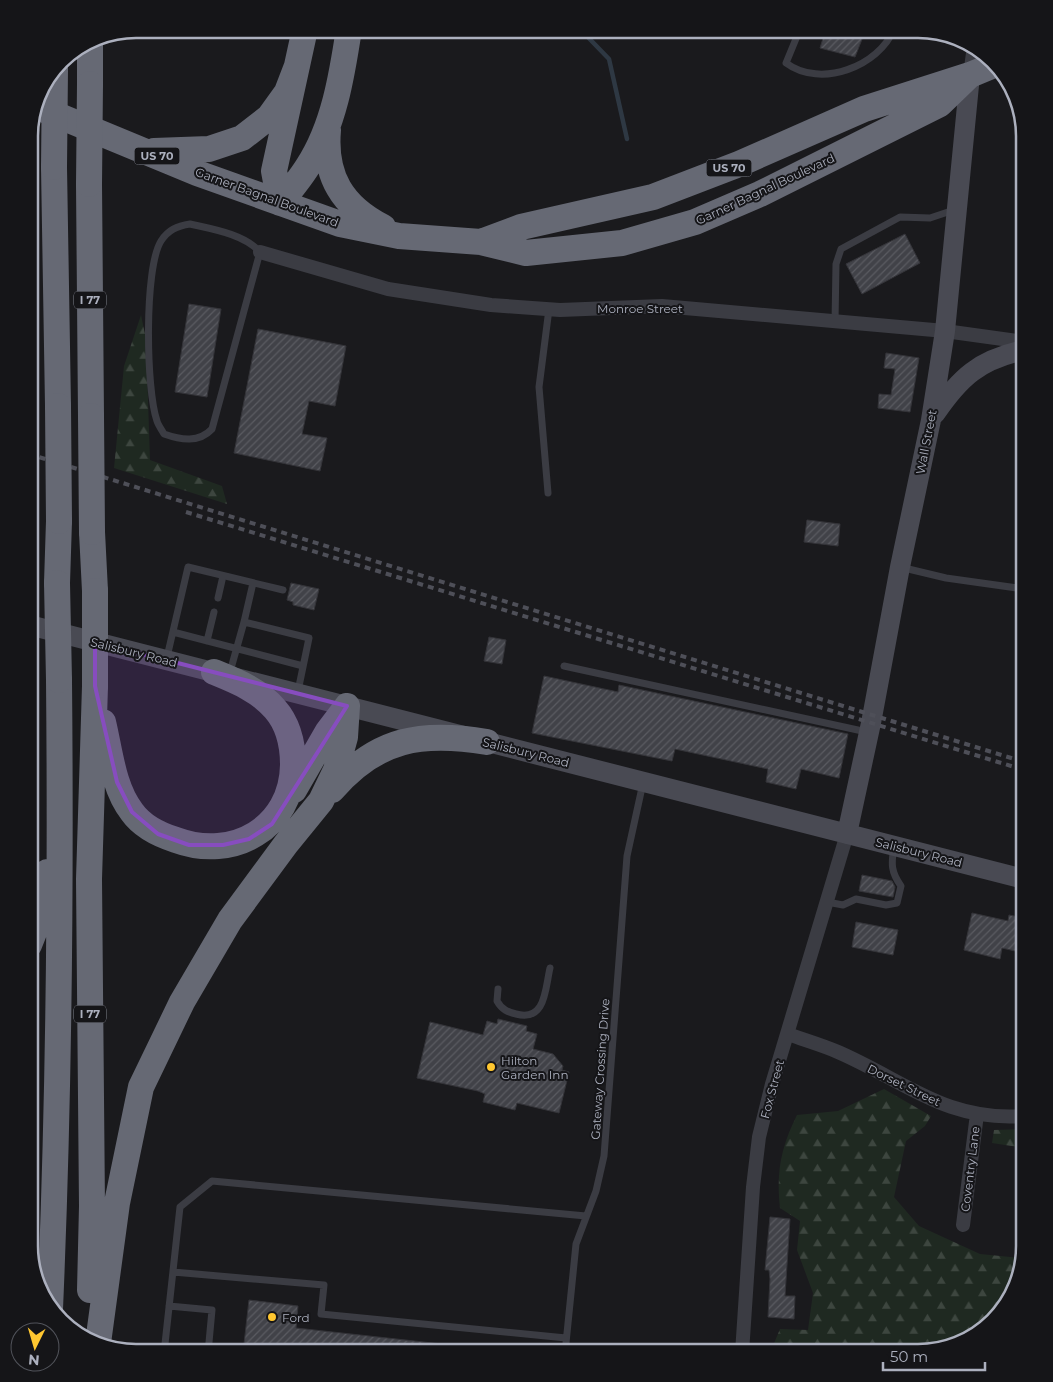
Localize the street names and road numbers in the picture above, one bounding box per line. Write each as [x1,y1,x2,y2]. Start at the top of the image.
road number: US 70 [134,148,180,164]
street label: Garner Bagnal Boulevard [693,150,837,228]
road number: US 70 [706,160,752,177]
street label: Garner Bagnal Boulevard [193,164,341,230]
road number: I 77 [74,292,106,308]
street label: Monroe Street [597,301,683,316]
street label: Wall Street [912,408,940,476]
street label: Salisbury Road [89,634,179,670]
street label: Salisbury Road [481,734,571,770]
street label: Salisbury Road [874,834,964,870]
street label: Gateway Crossing Drive [588,998,612,1140]
road number: I 77 [74,1006,106,1022]
street label: Fox Street [757,1058,787,1120]
street label: Dorset Street [865,1061,943,1109]
street label: Coventry Lane [957,1125,983,1213]

